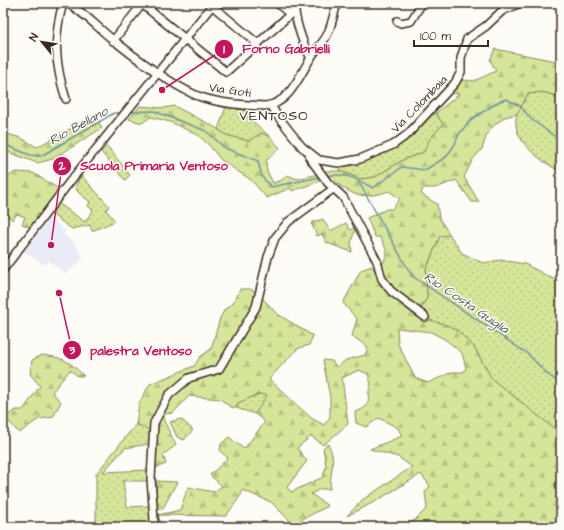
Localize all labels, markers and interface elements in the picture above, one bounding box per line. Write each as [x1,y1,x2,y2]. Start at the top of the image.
north arrow [22,22,62,62]
scale bar [414,22,488,48]
text: 100 m [420,28,451,45]
text: N [26,30,42,44]
callout: Forno Gabrielli [214,36,337,61]
text: Forno Gabrielli [242,40,331,58]
text: 1 [223,41,225,58]
street label: Via Colombaia [387,72,451,137]
street label: Via Goti [208,79,252,102]
water label: Rio Bellano [46,102,113,149]
district label: VENTOSO [239,106,309,126]
callout: Scuola Primaria Ventoso [52,153,236,178]
text: Scuola Primaria Ventoso [79,157,228,175]
text: 2 [58,158,66,175]
water label: Rio Costa Guiglia [420,268,514,340]
callout: palestra Ventoso [62,338,200,363]
text: 3 [68,342,76,359]
text: palestra Ventoso [90,342,193,361]

